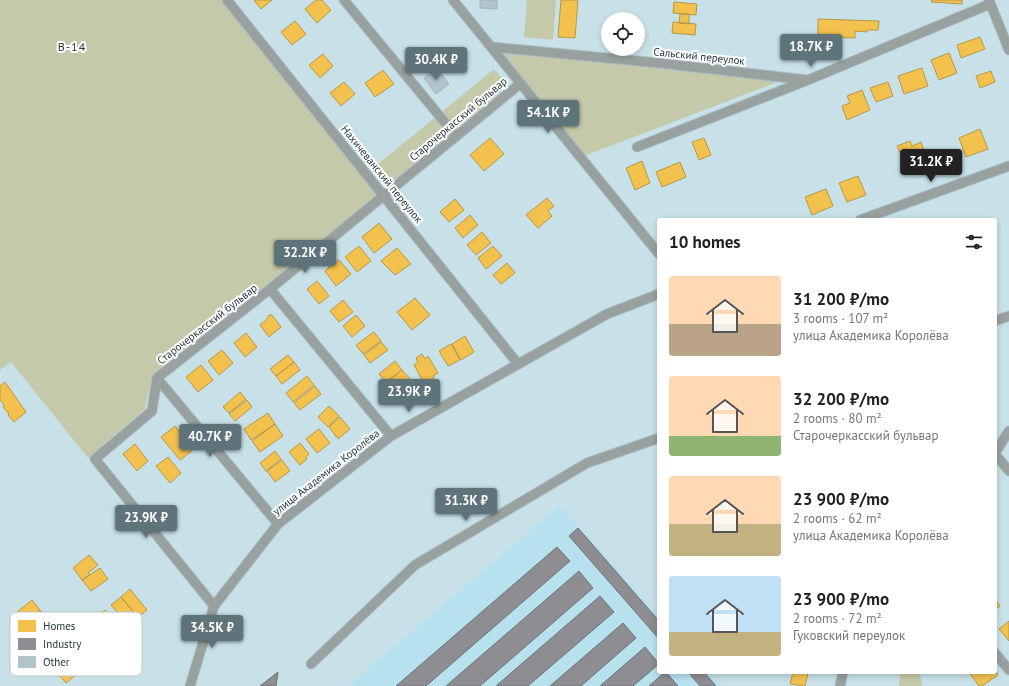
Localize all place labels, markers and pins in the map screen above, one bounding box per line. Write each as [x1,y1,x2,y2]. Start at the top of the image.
pin: 18.7K ₽ [774,34,848,68]
pin: 30.4K ₽ [399,47,473,81]
pin: 54.1K ₽ [511,100,585,134]
pin: 31.2K ₽ [894,149,968,183]
pin: 32.2K ₽ [268,240,342,274]
pin: 23.9K ₽ [372,379,446,413]
pin: 40.7K ₽ [173,424,247,458]
pin: 31.3K ₽ [429,488,503,522]
pin: 23.9K ₽ [109,505,183,539]
pin: 34.5K ₽ [175,615,249,649]

